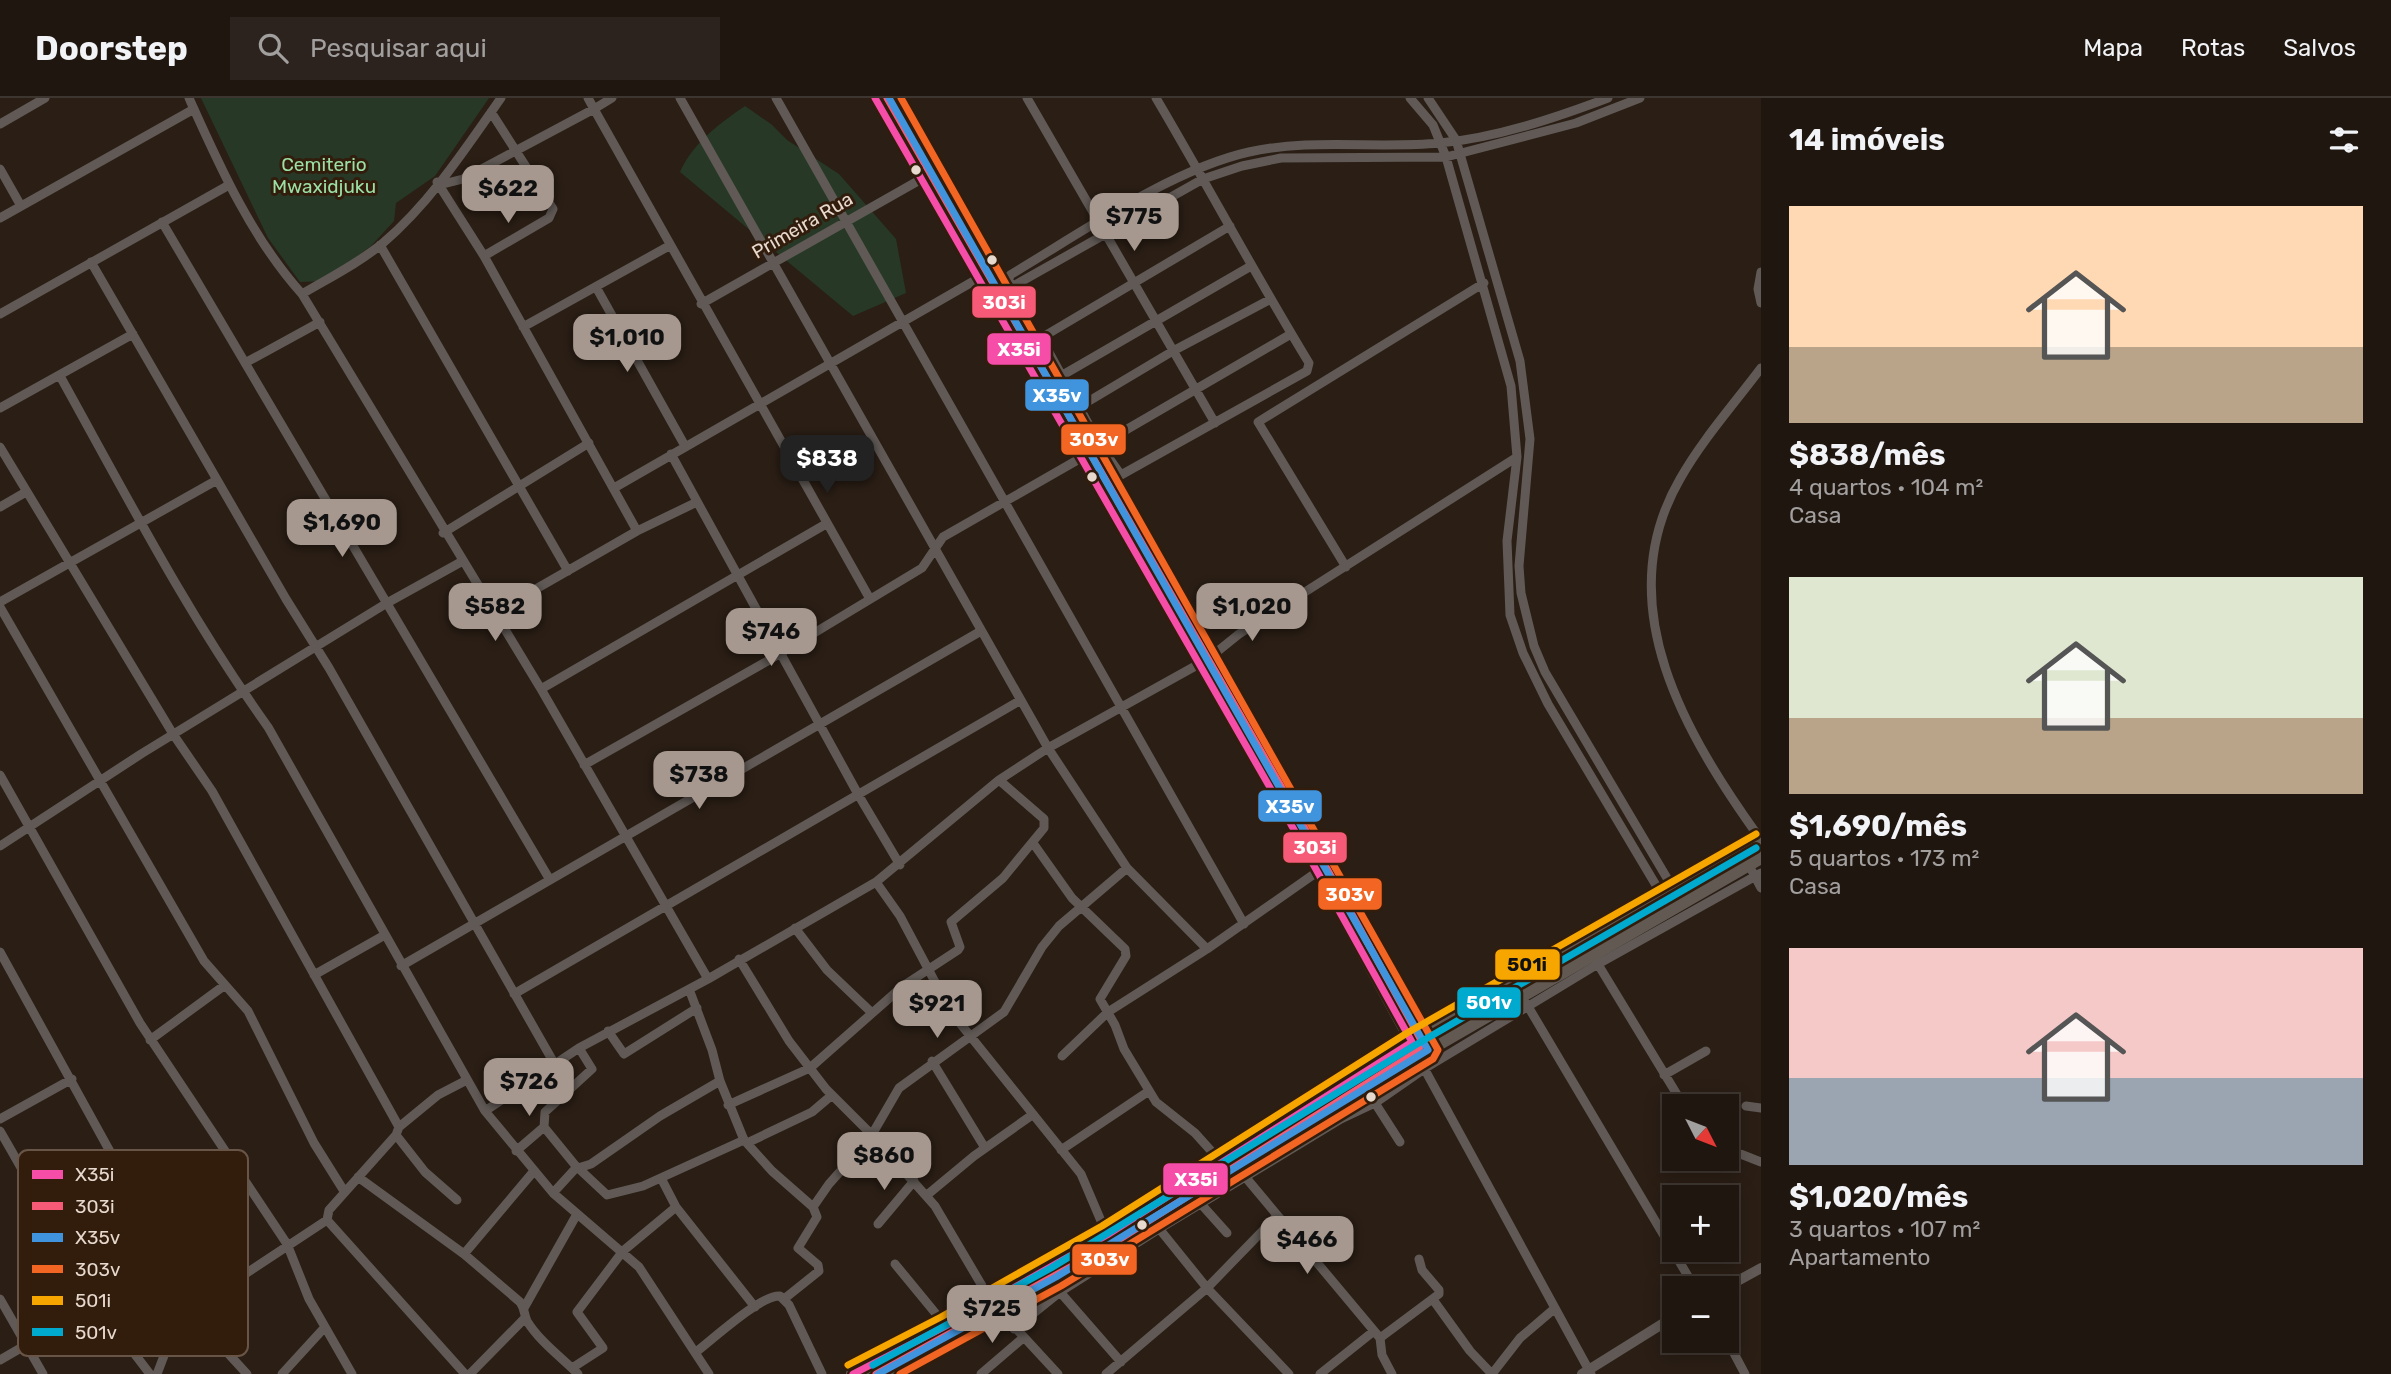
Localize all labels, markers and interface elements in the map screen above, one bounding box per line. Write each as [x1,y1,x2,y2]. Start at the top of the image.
search box [230,17,720,80]
text: Doorstep [35,29,188,68]
icon: search [254,29,292,67]
text: Pesquisar aqui [310,33,487,64]
text: Mapa [2083,34,2143,62]
text: Rotas [2181,34,2245,62]
text: Salvos [2283,34,2356,62]
icon: filters [2325,121,2363,159]
text: 14 imóveis [1789,122,1945,158]
park label: Cemiterio Mwaxidjuku [272,153,376,198]
unlabelled marker [909,163,923,177]
pin: $622 [467,166,549,225]
text: $622 [478,174,538,202]
street label: Primeira Rua [748,187,857,264]
pin: $775 [1093,194,1175,253]
text: $775 [1106,202,1162,230]
icon: home [2013,252,2139,378]
unlabelled marker [985,253,999,267]
line badge: 303i [971,285,1037,319]
text: 303i [982,291,1026,314]
pin: $1,010 [570,314,684,374]
text: $1,010 [589,323,665,351]
line badge: X35i [986,332,1052,366]
text: X35i [997,338,1041,361]
line badge: X35v [1024,378,1090,412]
text: X35v [1032,384,1082,407]
line badge: 303v [1060,423,1127,456]
text: 303v [1069,428,1119,451]
pin: $838 [786,436,868,495]
text: $838/mês [1789,437,1946,473]
text: $838 [796,444,858,472]
unlabelled marker [1085,470,1099,484]
text: 4 quartos · 104 m² [1789,473,1983,501]
pin: $1,690 [285,500,399,559]
text: Casa [1789,501,1841,529]
text: $1,690 [303,508,381,536]
pin: $582 [454,584,536,643]
pin: $1,020 [1195,584,1309,643]
text: $582 [465,592,525,620]
text: $1,020 [1212,592,1292,620]
pin: $746 [730,608,812,668]
text: $746 [742,617,800,645]
icon: home [2013,623,2139,749]
pin: $738 [658,752,740,811]
text: $738 [669,760,729,788]
line badge: X35v [1257,789,1323,823]
text: X35v [1265,795,1315,818]
text: $1,690/mês [1789,808,1967,844]
line badge: 303i [1282,831,1348,864]
text: 303i [1293,836,1337,859]
text: 5 quartos · 173 m² [1789,844,1979,872]
text: Casa [1789,872,1841,900]
line badge: 303v [1317,877,1383,911]
text: 303v [1325,883,1375,906]
line badge: 501i [1494,948,1561,981]
text: 501i [1507,953,1547,976]
pin: $921 [896,981,978,1040]
line badge: 501v [1456,986,1522,1019]
text: $921 [909,989,965,1017]
text: 501v [1466,991,1512,1014]
icon: home [2013,994,2139,1120]
pin: $726 [488,1058,570,1118]
text: $726 [500,1067,558,1095]
unlabelled marker [1364,1090,1378,1104]
north arrow [1662,1094,1740,1171]
map controls [1662,1094,1739,1353]
pin: $860 [843,1132,925,1192]
text: $860 [853,1141,915,1169]
legend [18,1150,248,1356]
line badge: X35i [1162,1162,1229,1196]
text: X35i [75,1163,114,1186]
text: X35i [1174,1168,1218,1191]
text: $1,020/mês [1789,1179,1968,1215]
button: + [1662,1185,1739,1262]
text: 303i [75,1195,115,1218]
text: 3 quartos · 107 m² [1789,1215,1980,1243]
pin: $466 [1266,1216,1348,1276]
unlabelled marker [1135,1218,1149,1232]
text: $466 [1276,1225,1338,1253]
text: X35v [75,1226,120,1249]
line badge: 303v [1071,1243,1138,1276]
text: Apartamento [1789,1243,1931,1271]
text: 303v [1080,1248,1130,1271]
text: 303v [75,1258,120,1281]
button: − [1662,1276,1739,1353]
pin: $725 [951,1286,1033,1345]
text: 501i [75,1289,111,1312]
text: $725 [963,1294,1021,1322]
text: 501v [75,1321,117,1344]

